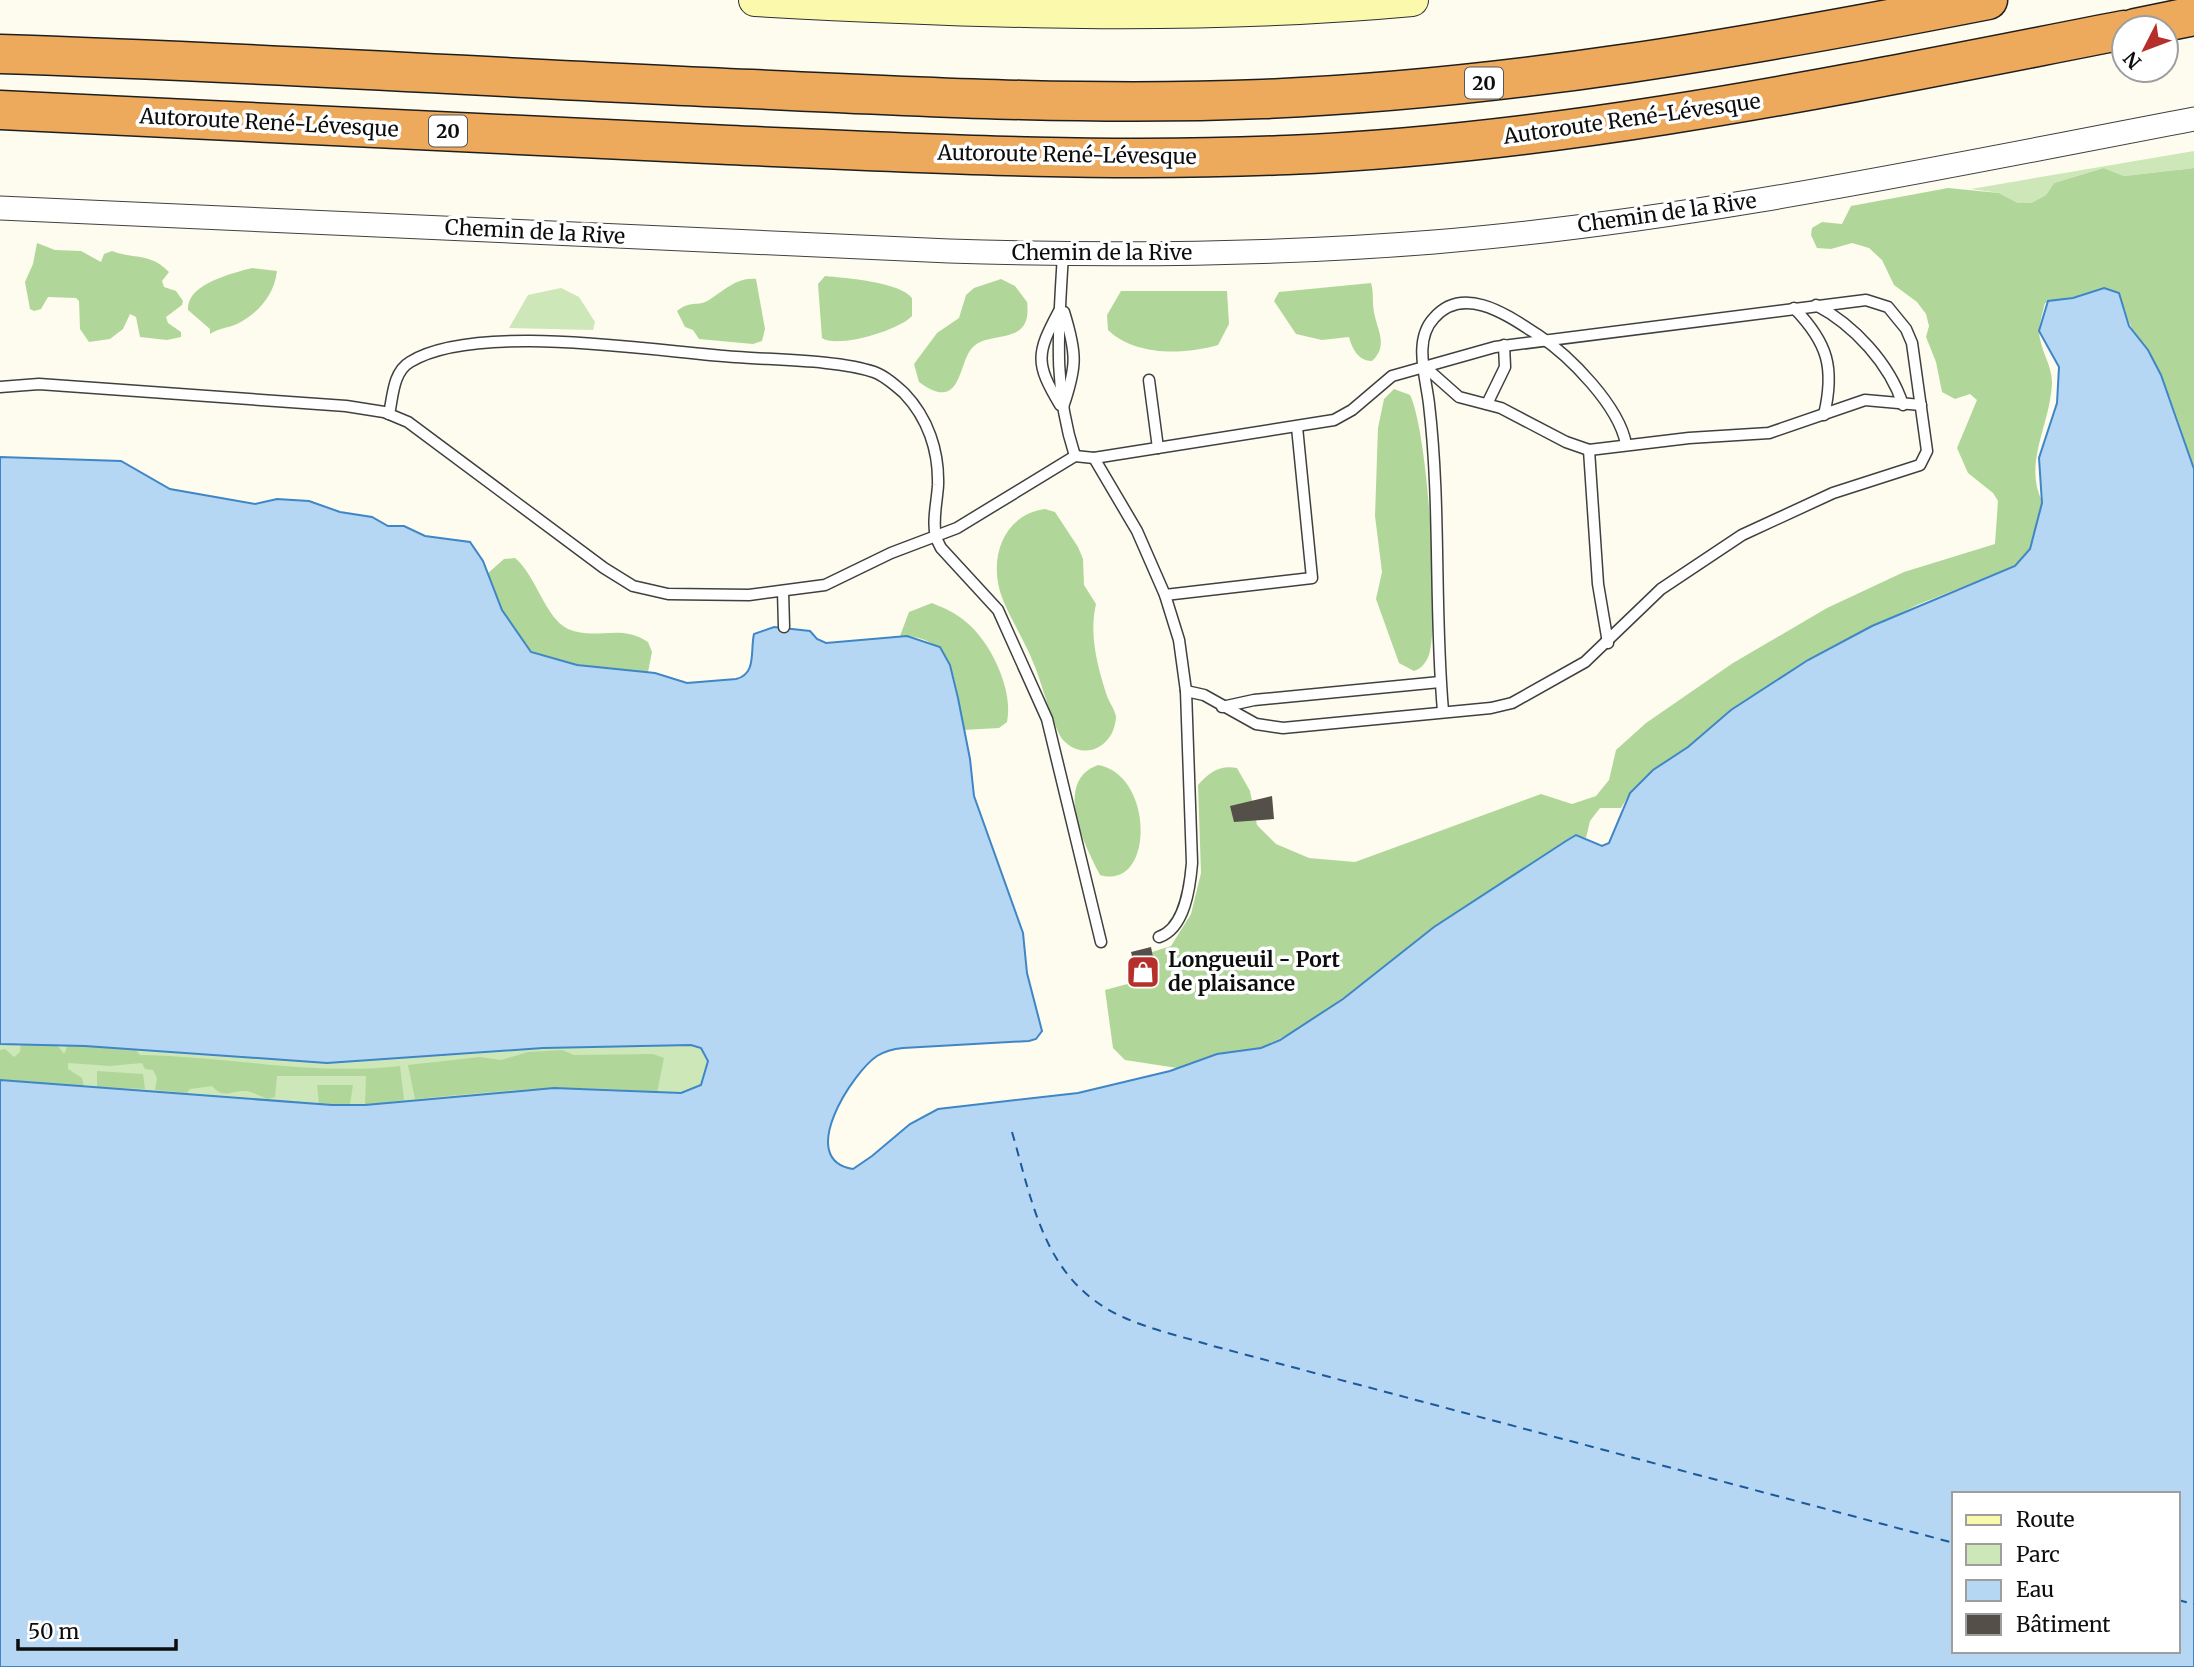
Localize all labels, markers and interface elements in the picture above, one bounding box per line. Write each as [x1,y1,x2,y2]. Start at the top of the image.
north arrow [2110,14,2180,84]
text: N [2118,47,2146,74]
road number: 20 [1465,68,1503,99]
street label: Autoroute René-Lévesque [1501,87,1762,150]
street label: Autoroute René-Lévesque [138,102,399,143]
road number: 20 [429,116,467,146]
street label: Autoroute René-Lévesque [936,139,1197,170]
street label: Chemin de la Rive [1576,187,1758,238]
street label: Chemin de la Rive [444,213,626,250]
street label: Chemin de la Rive [1012,239,1192,266]
place label: Longueuil - Port de plaisance [1168,946,1341,997]
shop icon: Longueuil - Port de plaisance [1124,953,1162,991]
legend [1952,1492,2180,1653]
text: Route [2016,1506,2074,1533]
text: Parc [2016,1541,2060,1568]
text: Eau [2016,1576,2054,1603]
scale bar [18,1608,175,1652]
text: Bâtiment [2016,1611,2110,1638]
text: 50 m [28,1618,79,1645]

